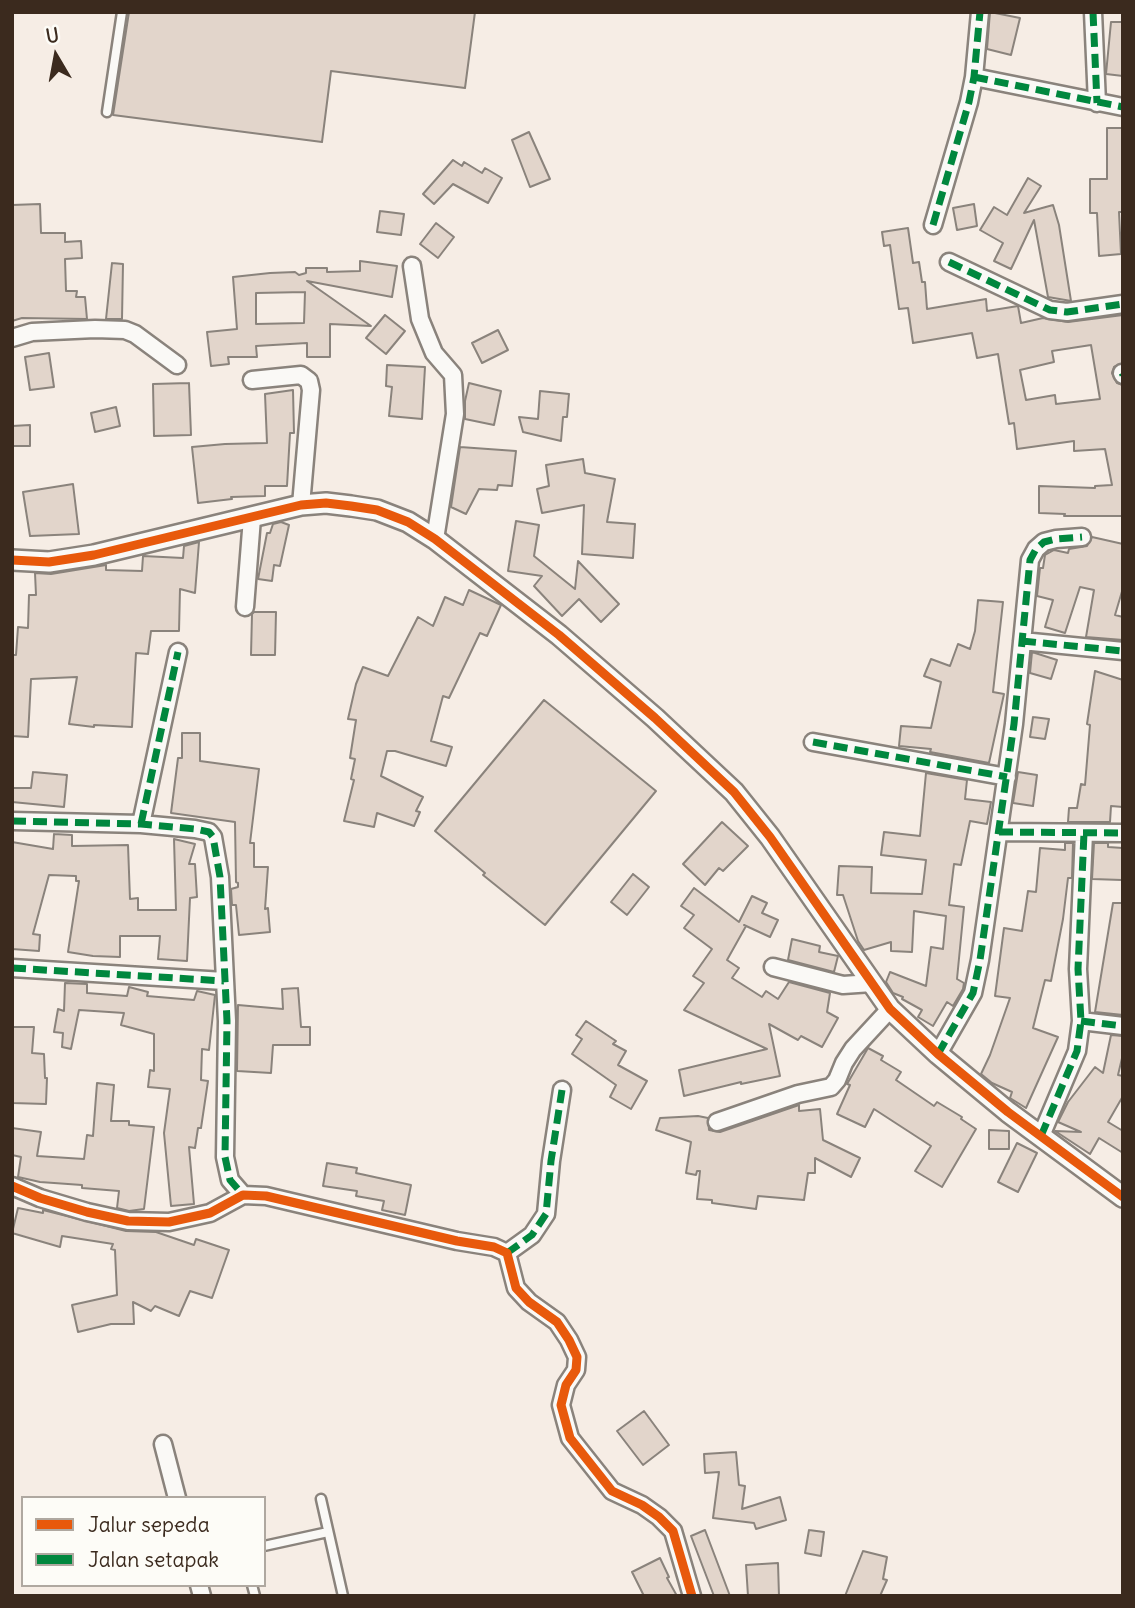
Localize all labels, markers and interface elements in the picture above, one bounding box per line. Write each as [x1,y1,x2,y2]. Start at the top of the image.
north arrow [21,21,91,91]
text: U [44,22,61,48]
legend [21,1496,266,1587]
text: Jalur sepeda [88,1511,210,1538]
text: Jalan setapak [88,1546,219,1573]

